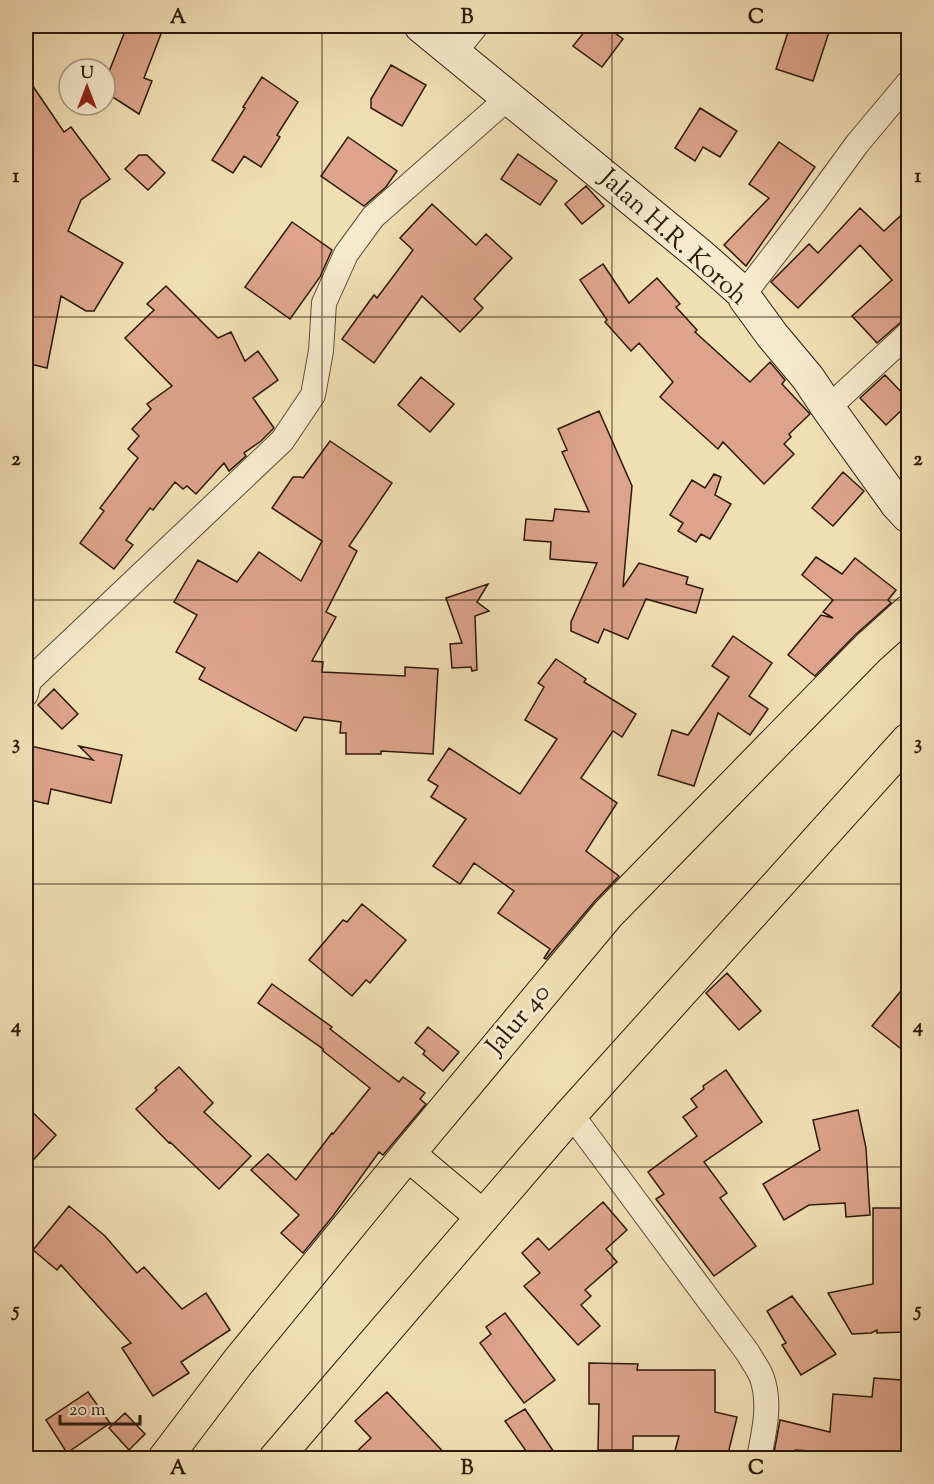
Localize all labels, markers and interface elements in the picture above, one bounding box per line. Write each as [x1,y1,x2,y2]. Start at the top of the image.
text: A [170,4,187,33]
text: B [461,4,474,33]
text: C [748,4,764,33]
north arrow [57,57,117,117]
text: U [80,63,94,86]
street label: Jalan H.R. Koroh [589,160,755,315]
text: 1 [13,163,20,192]
text: 1 [915,163,922,192]
text: 2 [11,446,21,475]
text: 2 [913,446,923,475]
text: 3 [12,730,20,759]
text: 3 [914,730,922,759]
street label: Jalur 40 [477,976,560,1065]
text: 4 [10,1013,21,1042]
text: 4 [912,1013,923,1042]
text: 5 [11,1297,20,1326]
text: 5 [913,1297,922,1326]
scale bar [60,1388,140,1426]
text: 20 m [69,1398,106,1424]
text: A [170,1455,187,1484]
text: B [461,1455,474,1484]
text: C [748,1455,764,1484]

